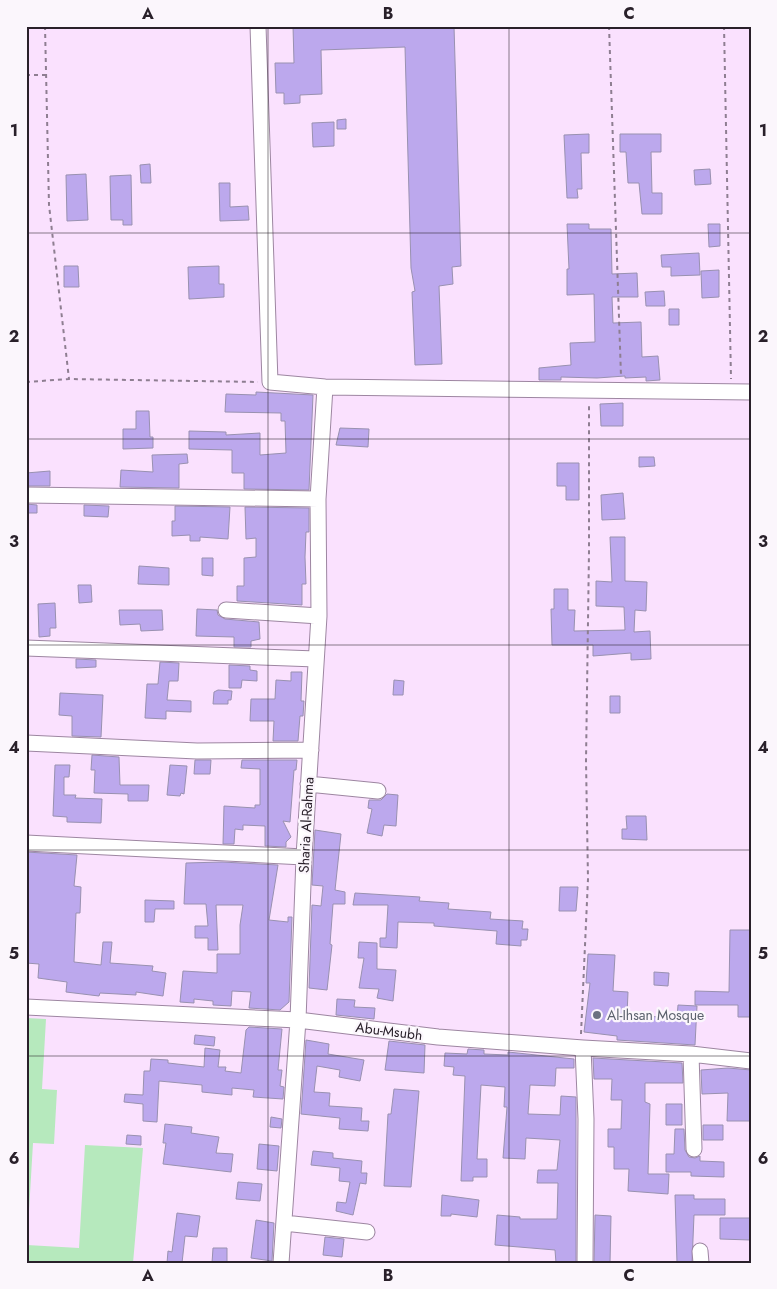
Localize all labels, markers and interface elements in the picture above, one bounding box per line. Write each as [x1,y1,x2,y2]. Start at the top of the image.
text: A [141,2,154,25]
text: B [383,2,393,25]
text: C [623,2,635,25]
text: 1 [10,119,18,142]
text: 1 [759,119,767,142]
text: 2 [9,325,19,348]
text: 2 [758,325,768,348]
text: 3 [9,530,19,553]
text: 3 [758,530,768,553]
text: 4 [8,736,20,759]
text: 4 [757,736,769,759]
street label: Sharia Al-Rahma [293,776,319,874]
text: 5 [9,942,19,965]
text: 5 [758,942,768,965]
place label: Al-Ihsan Mosque [607,1005,704,1025]
marker: Al-Ihsan Mosque [591,1009,603,1021]
street label: Abu-Msubh [354,1017,424,1045]
text: 6 [9,1147,19,1170]
text: 6 [758,1147,768,1170]
text: A [141,1264,154,1287]
text: B [383,1264,393,1287]
text: C [623,1264,635,1287]

